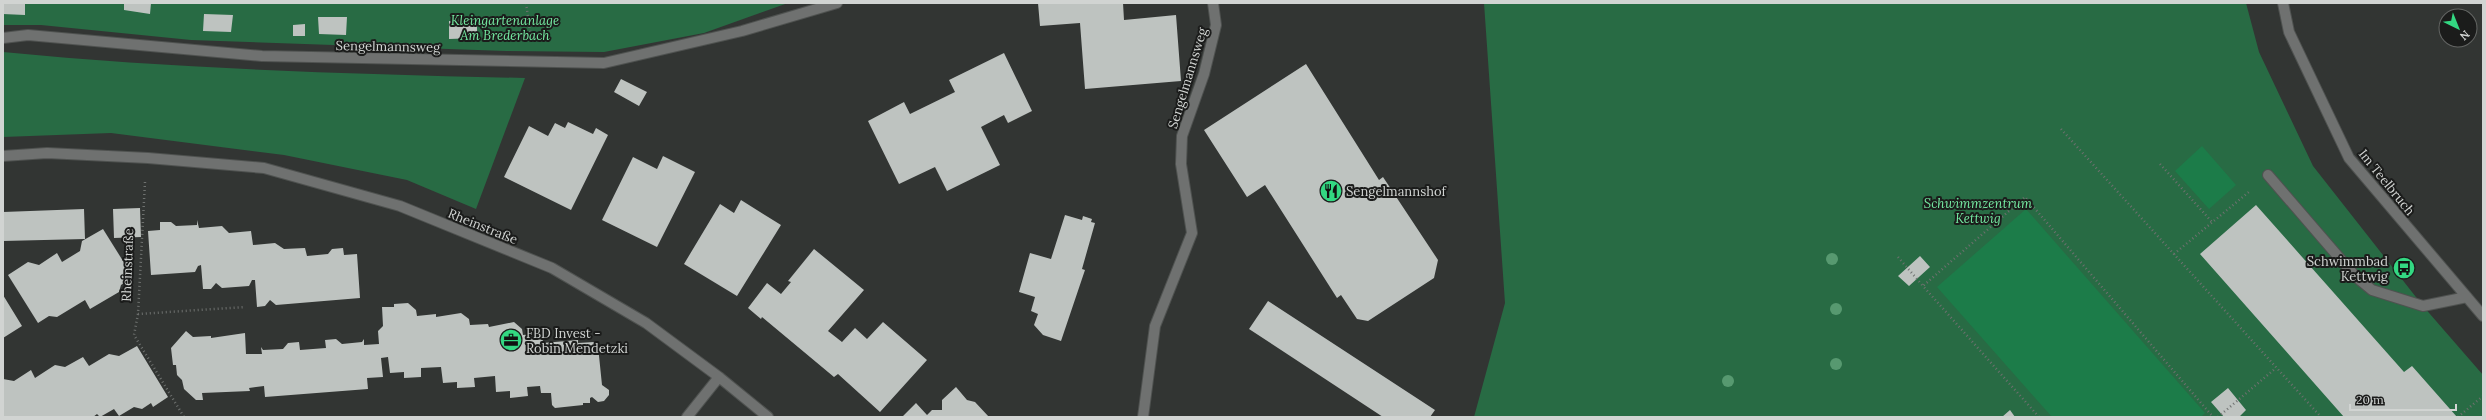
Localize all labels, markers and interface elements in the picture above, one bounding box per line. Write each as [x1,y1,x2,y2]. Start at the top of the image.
north arrow [2438,8,2478,48]
park label: Kleingartenanlage Am Brederbach [451,12,559,44]
street label: Sengelmannsweg [1164,25,1211,131]
text: N [2457,27,2473,44]
street label: Sengelmannsweg [336,37,441,56]
street label: Im Teelbruch [2355,146,2419,219]
restaurant icon: Sengelmannshof [1318,178,1344,204]
place label: Sengelmannshof [1346,183,1447,200]
park label: Schwimmzentrum Kettwig [1924,195,2033,227]
street label: Rheinstraße [445,205,520,248]
street label: Rheinstraße [118,228,137,302]
place label: Schwimmbad Kettwig [2307,253,2389,285]
bus stop icon: Schwimmbad Kettwig [2391,255,2417,281]
place label: FBD Invest - Robin Mendetzki [526,325,628,357]
office icon: FBD Invest - Robin Mendetzki [498,327,524,353]
scale bar [2350,386,2456,412]
text: 20 m [2356,392,2384,407]

